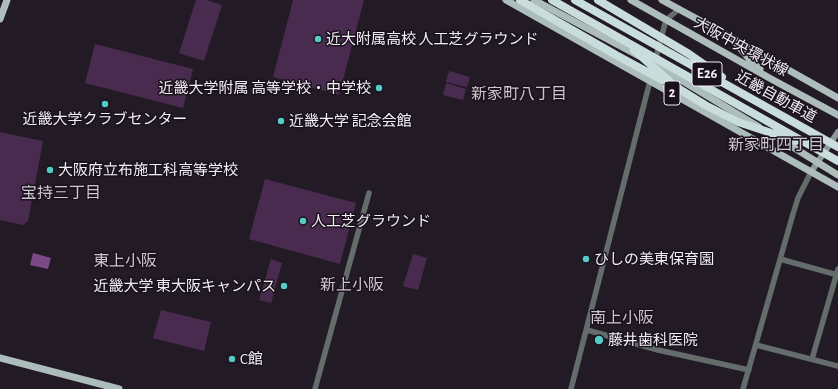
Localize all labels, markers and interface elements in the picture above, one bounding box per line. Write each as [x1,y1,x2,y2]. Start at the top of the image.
street label: 大阪中央環状線 [691,14,791,80]
place label: 近大附属高校 人工芝グラウンド [326,30,538,48]
marker: 近大附属高校 人工芝グラウンド [313,34,323,44]
road number: E26 [692,62,722,86]
street label: 近畿自動車道 [732,67,820,127]
place label: 近畿大学附属 高等学校・中学校 [159,79,371,97]
road number: 2 [664,81,680,105]
marker: 近畿大学附属 高等学校・中学校 [374,83,384,93]
district label: 新家町八丁目 [471,84,567,104]
marker: 近畿大学クラブセンター [100,99,110,109]
place label: 近畿大学クラブセンター [23,110,187,128]
place label: 近畿大学 記念会館 [289,112,411,130]
marker: 近畿大学 記念会館 [276,116,286,126]
district label: 新家町四丁目 [728,135,824,155]
place label: 大阪府立布施工科高等学校 [58,161,238,179]
marker: 大阪府立布施工科高等学校 [45,165,55,175]
district label: 宝持三丁目 [21,183,101,203]
place label: 人工芝グラウンド [311,212,431,230]
marker: 人工芝グラウンド [298,216,308,226]
place label: ひしの美東保育園 [594,250,714,268]
district label: 東上小阪 [93,251,157,271]
marker: ひしの美東保育園 [581,254,591,264]
district label: 新上小阪 [320,275,384,295]
place label: 近畿大学 東大阪キャンパス [94,277,276,295]
marker: 近畿大学 東大阪キャンパス [279,281,289,291]
district label: 南上小阪 [590,308,654,328]
place label: 藤井歯科医院 [608,331,698,349]
marker: 藤井歯科医院 [593,334,605,346]
place label: C館 [240,350,263,368]
marker: C館 [227,354,237,364]

